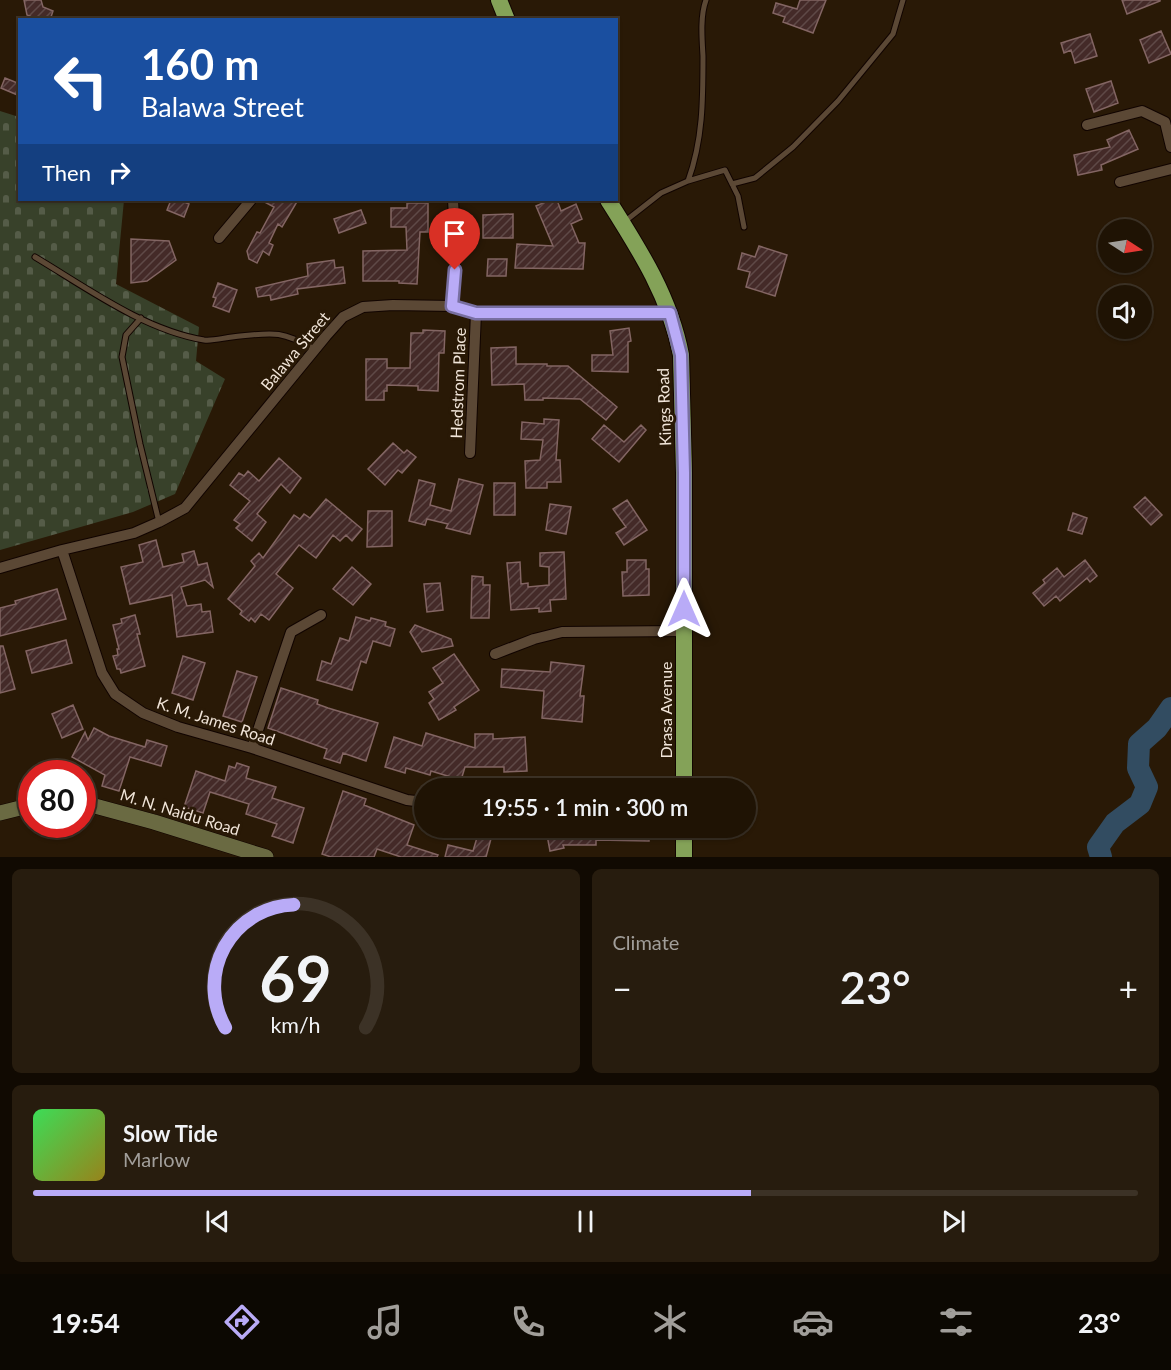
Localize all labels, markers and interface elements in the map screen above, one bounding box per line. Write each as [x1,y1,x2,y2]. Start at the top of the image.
text: 160 m [141,39,259,89]
icon: left [42,42,120,120]
text: Balawa Street [141,90,304,123]
icon: right [103,156,136,189]
text: Then [42,159,91,186]
pin [429,208,480,270]
icon: arrive [438,217,471,250]
north arrow [1098,219,1152,273]
map controls [1098,219,1152,339]
button: sound [1098,285,1152,339]
street label: Balawa Street [256,307,333,394]
street label: Hedstrom Place [446,327,469,439]
street label: Kings Road [653,368,674,446]
position arrow [652,577,716,641]
street label: Drasa Avenue [656,661,675,759]
street label: K. M. James Road [155,692,278,749]
speed limit sign: 80 [18,760,96,838]
street label: M. N. Naidu Road [118,784,242,839]
text: 19:55 · 1 min · 300 m [482,794,688,821]
text: Climate [613,930,679,954]
text: 69 [260,940,332,1015]
text: 23° [840,960,911,1014]
text: − [613,968,632,1008]
text: + [1119,968,1138,1008]
text: km/h [271,1012,321,1038]
text: Slow Tide [123,1120,218,1147]
text: Marlow [123,1147,190,1171]
icon: previous [201,1205,234,1238]
icon: pause [569,1205,602,1238]
icon: next [937,1205,970,1238]
icon: directions [221,1301,263,1343]
icon: music [364,1301,406,1343]
icon: phone [507,1301,549,1343]
icon: climate [649,1301,691,1343]
icon: car [792,1301,834,1343]
icon: filters [935,1301,977,1343]
text: 19:54 [50,1306,120,1339]
text: 23° [1078,1306,1120,1339]

